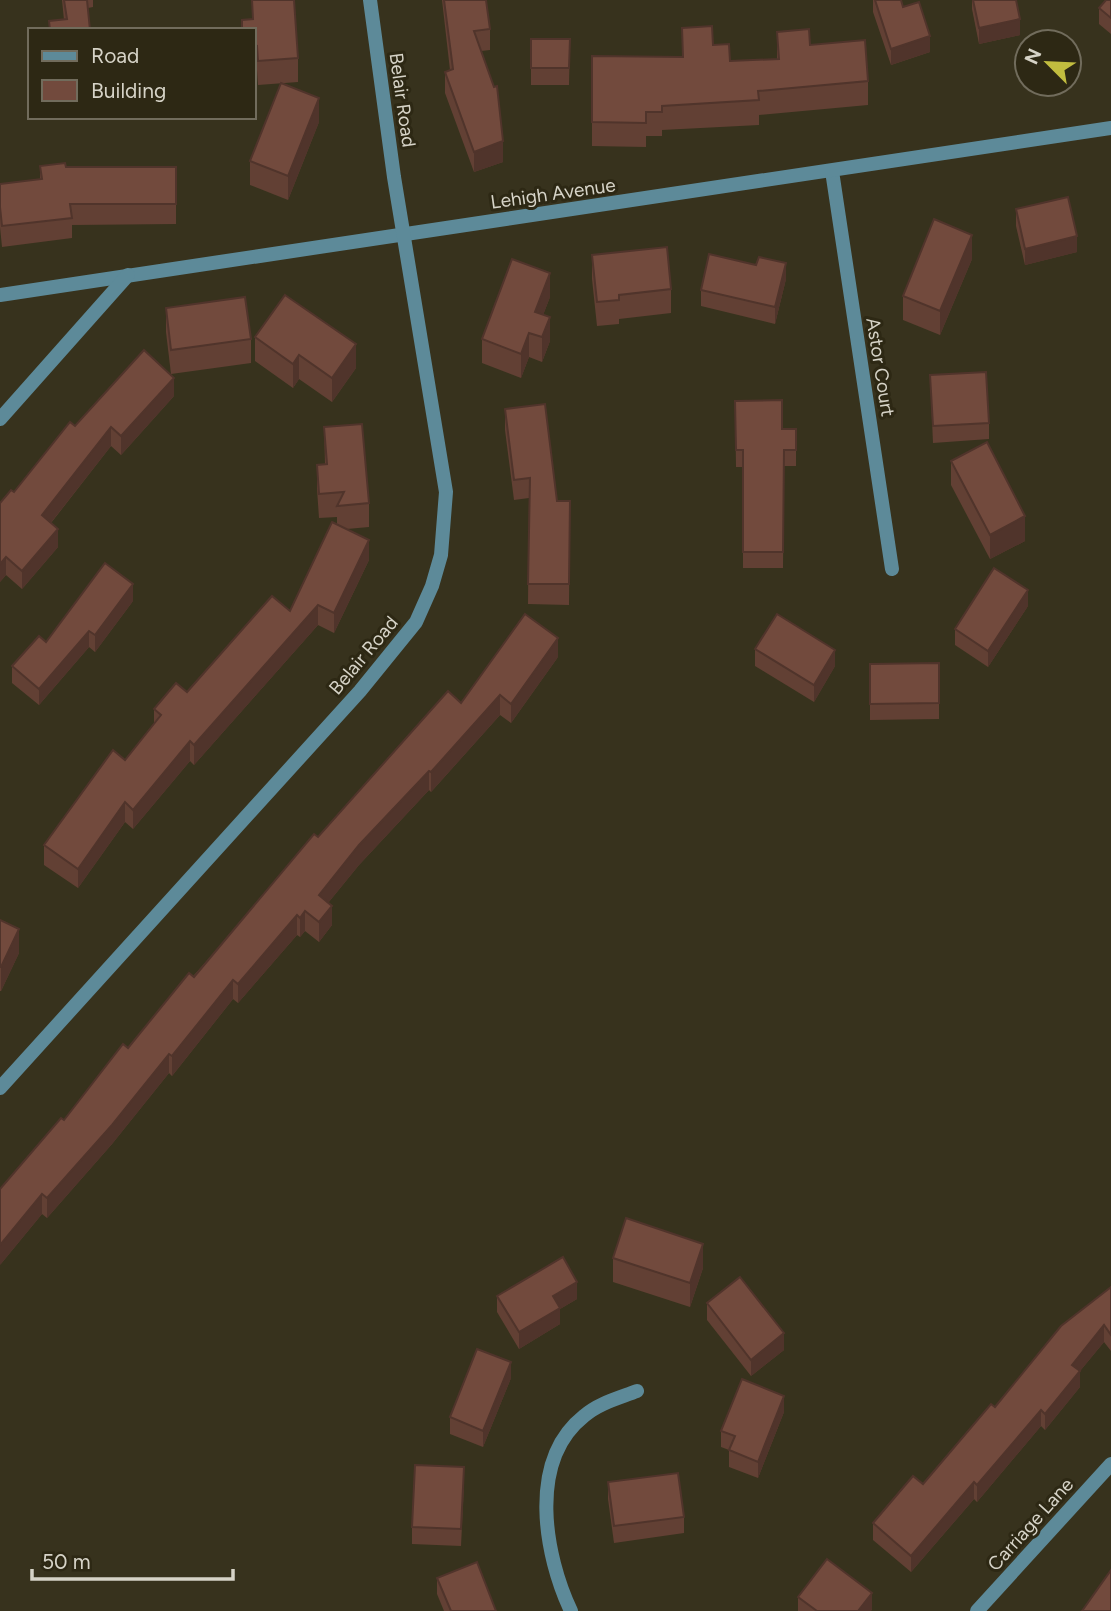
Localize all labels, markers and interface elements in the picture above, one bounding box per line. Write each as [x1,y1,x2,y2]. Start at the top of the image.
legend [28,28,256,119]
north arrow [1013,28,1083,98]
text: Road [91,43,139,68]
text: N [1019,45,1046,68]
street label: Belair Road [384,51,421,149]
text: Building [91,78,166,103]
street label: Lehigh Avenue [489,173,617,214]
street label: Astor Court [861,316,900,418]
street label: Belair Road [324,611,403,699]
street label: Carriage Lane [983,1473,1078,1576]
scale bar [32,1538,233,1582]
text: 50 m [42,1549,91,1574]

